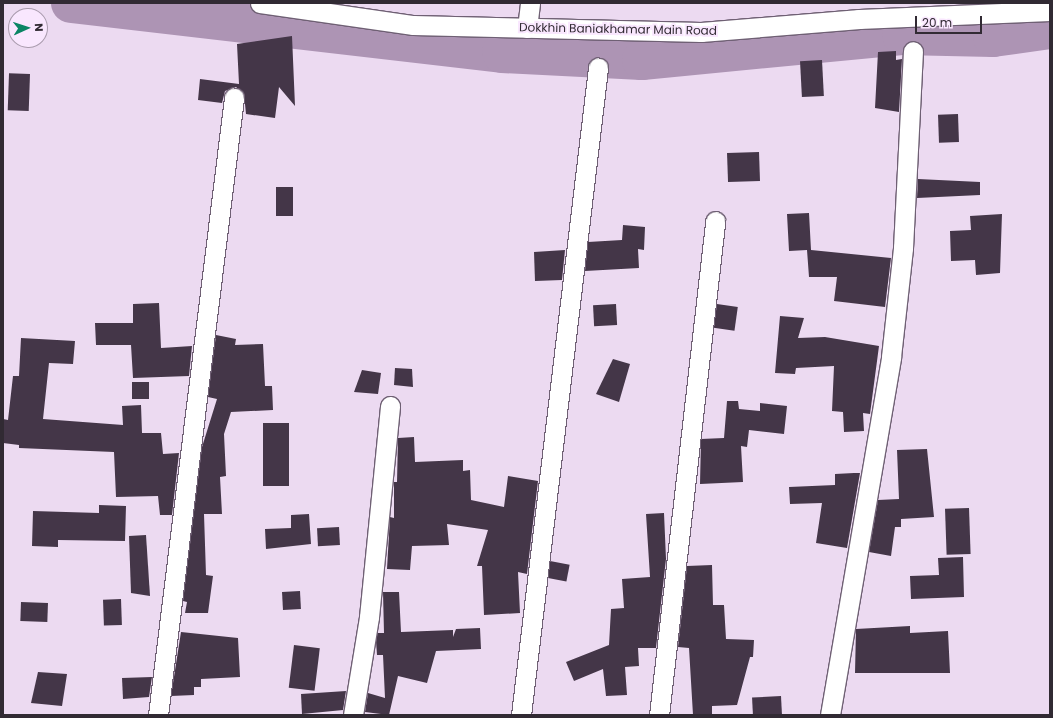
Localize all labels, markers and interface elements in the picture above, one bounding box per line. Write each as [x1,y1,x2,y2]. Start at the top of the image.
north arrow [8,8,48,48]
scale bar [917,8,984,34]
text: 20 m [922,14,952,31]
street label: Dokkhin Baniakhamar Main Road [519,20,717,38]
text: N [31,23,47,32]

